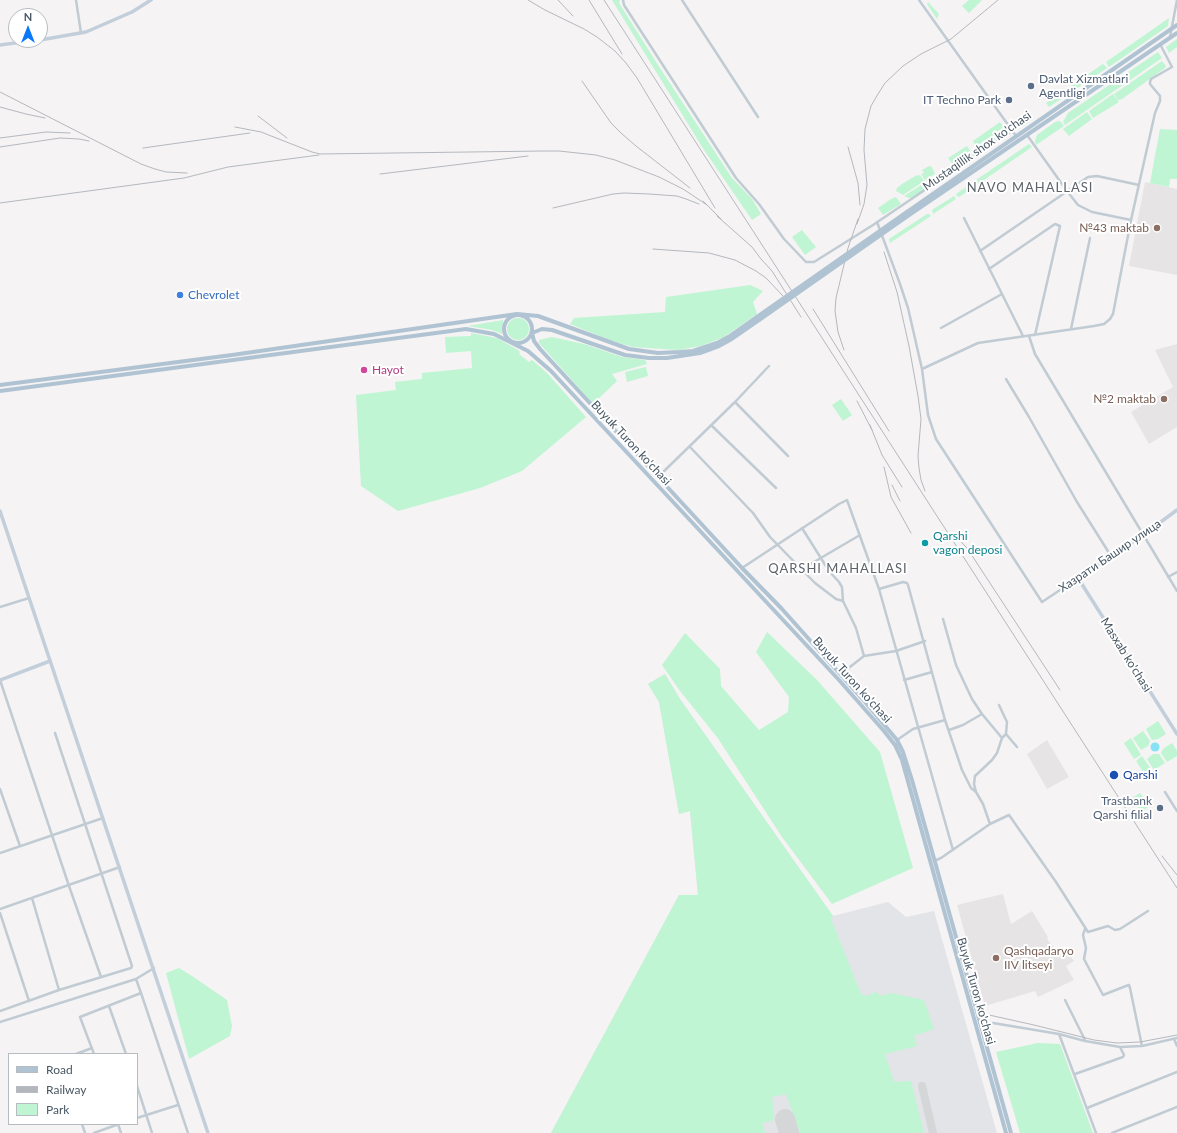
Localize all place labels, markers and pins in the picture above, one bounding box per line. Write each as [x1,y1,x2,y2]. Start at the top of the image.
place label: Davlat Xizmatlari Agentligi [1039,72,1128,100]
marker: Davlat Xizmatlari Agentligi [1026,81,1036,91]
place label: IT Techno Park [923,93,1001,107]
marker: IT Techno Park [1004,95,1014,105]
place label: №43 maktab [1079,221,1149,235]
marker: №43 maktab [1152,223,1162,233]
place label: Chevrolet [188,288,239,302]
marker: Chevrolet [175,290,185,300]
place label: Hayot [372,363,404,377]
marker: Hayot [359,365,369,375]
place label: №2 maktab [1093,392,1156,406]
marker: №2 maktab [1159,394,1169,404]
place label: Qarshi vagon deposi [933,529,1002,557]
marker: Qarshi vagon deposi [920,538,930,548]
place label: Qarshi [1123,768,1158,782]
marker: Qarshi [1108,769,1120,781]
place label: Trastbank Qarshi filial [1093,794,1152,822]
marker: Trastbank Qarshi filial [1155,803,1165,813]
place label: Qashqadaryo IIV litseyi [1004,944,1074,972]
marker: Qashqadaryo IIV litseyi [991,953,1001,963]

